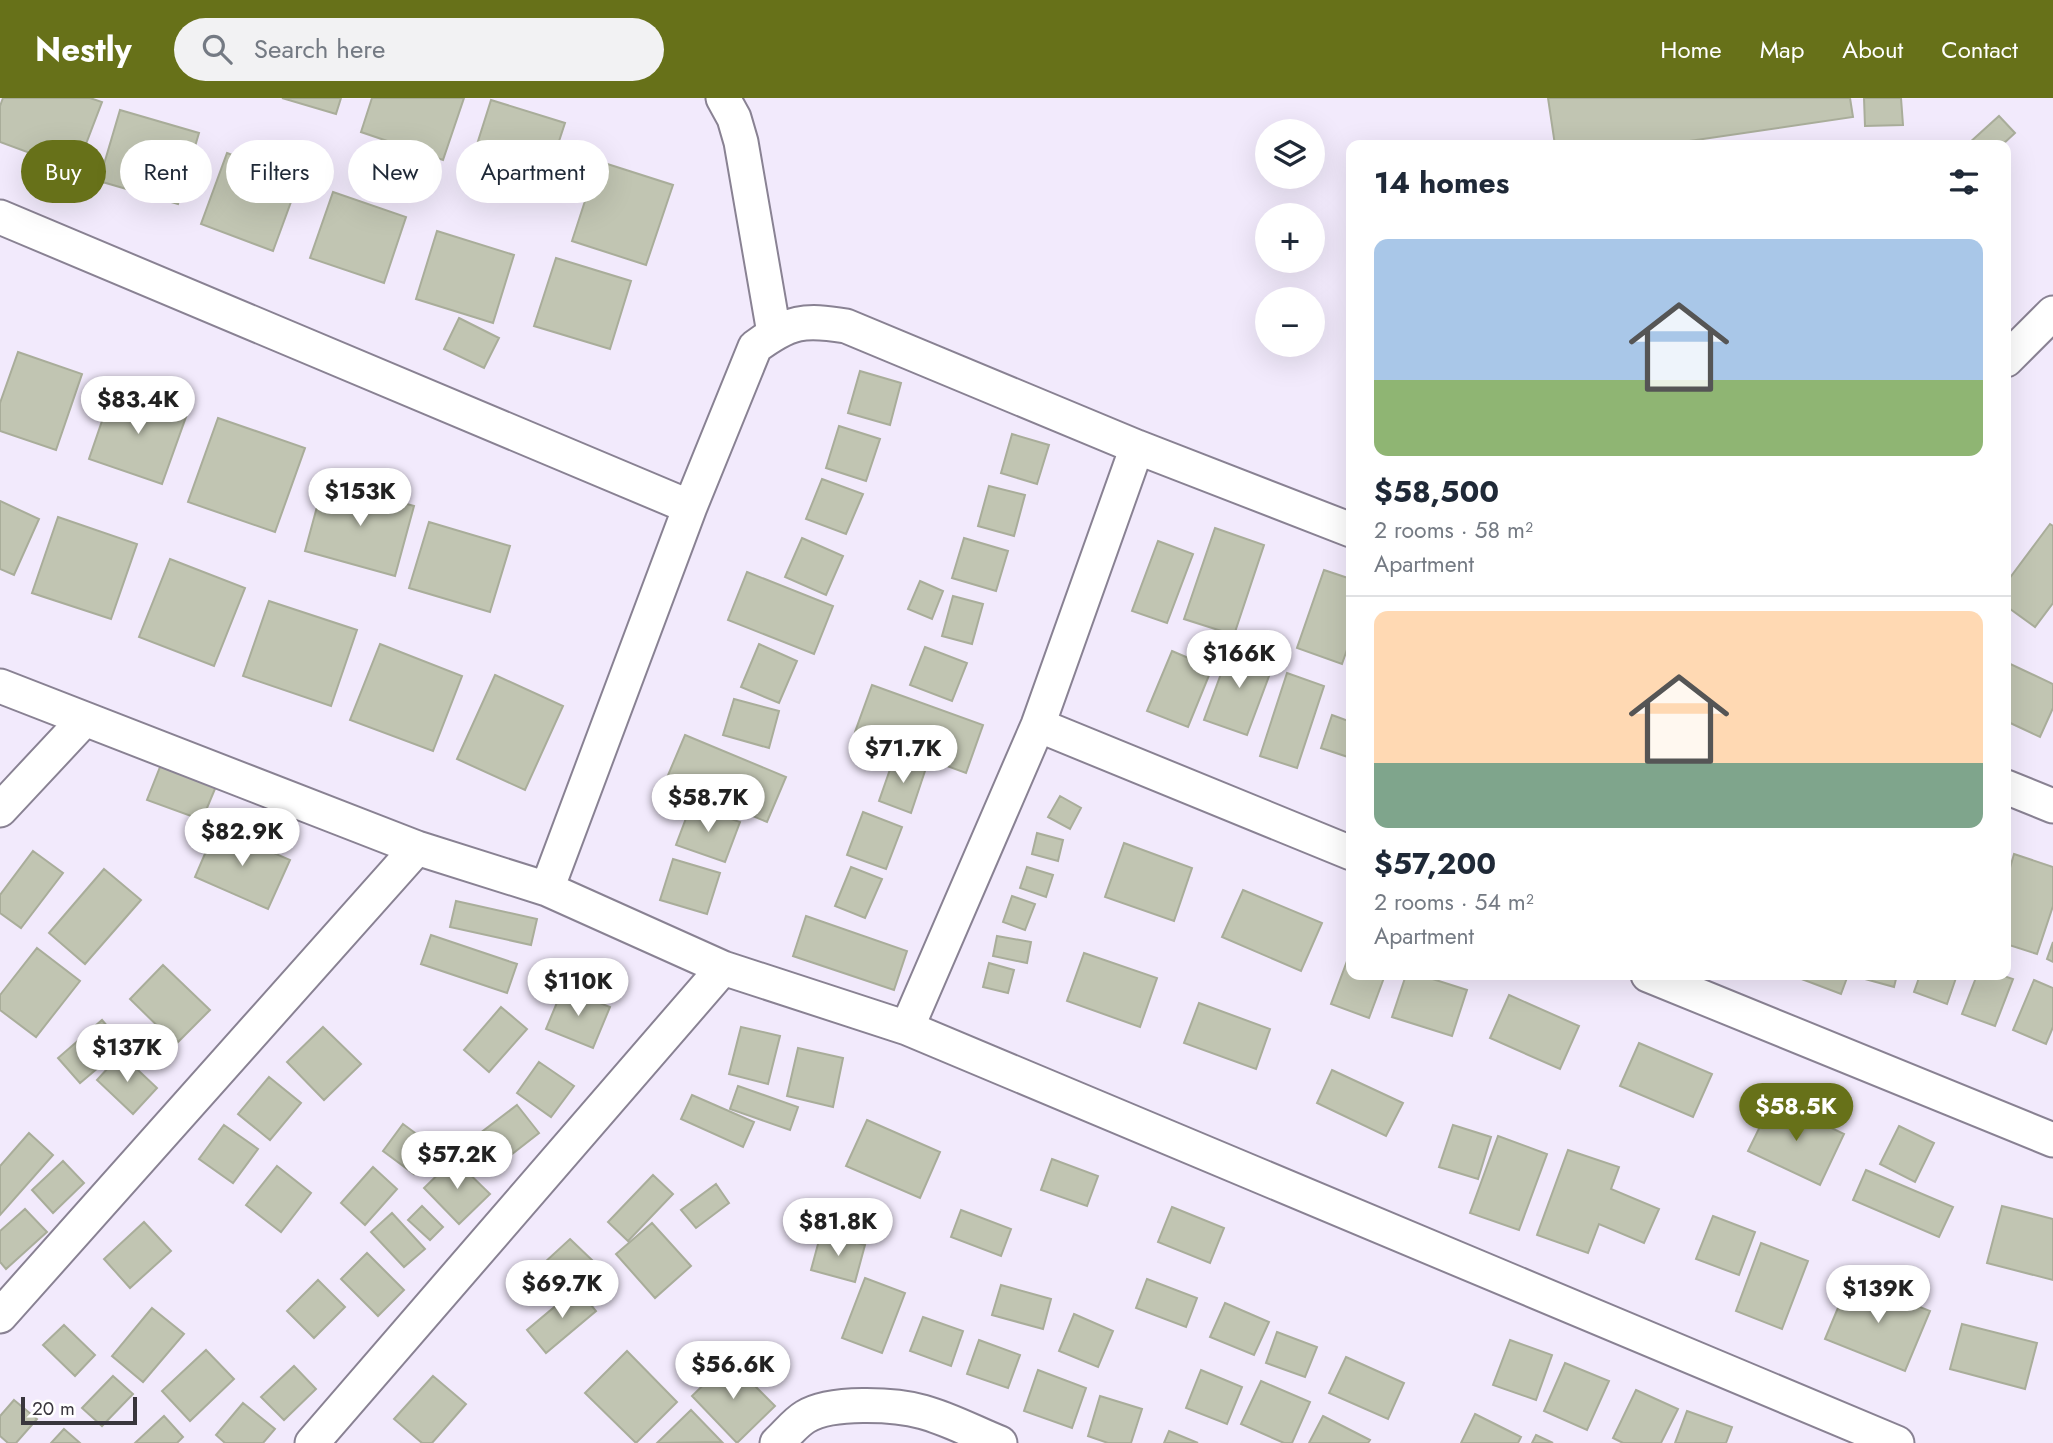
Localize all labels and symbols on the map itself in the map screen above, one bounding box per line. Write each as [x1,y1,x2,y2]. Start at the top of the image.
pin: $83.4K [81,376,195,436]
pin: $153K [311,468,409,528]
pin: $166K [1190,630,1288,690]
pin: $71.7K [846,726,960,785]
pin: $58.7K [651,774,765,834]
pin: $82.9K [185,808,299,868]
pin: $110K [529,958,627,1018]
pin: $137K [78,1024,176,1084]
pin: $58.5K [1739,1084,1853,1143]
pin: $57.2K [400,1132,514,1191]
pin: $81.8K [781,1198,895,1258]
pin: $69.7K [505,1260,619,1320]
pin: $139K [1829,1266,1927,1325]
pin: $56.6K [676,1342,790,1401]
scale bar [21,1394,136,1426]

